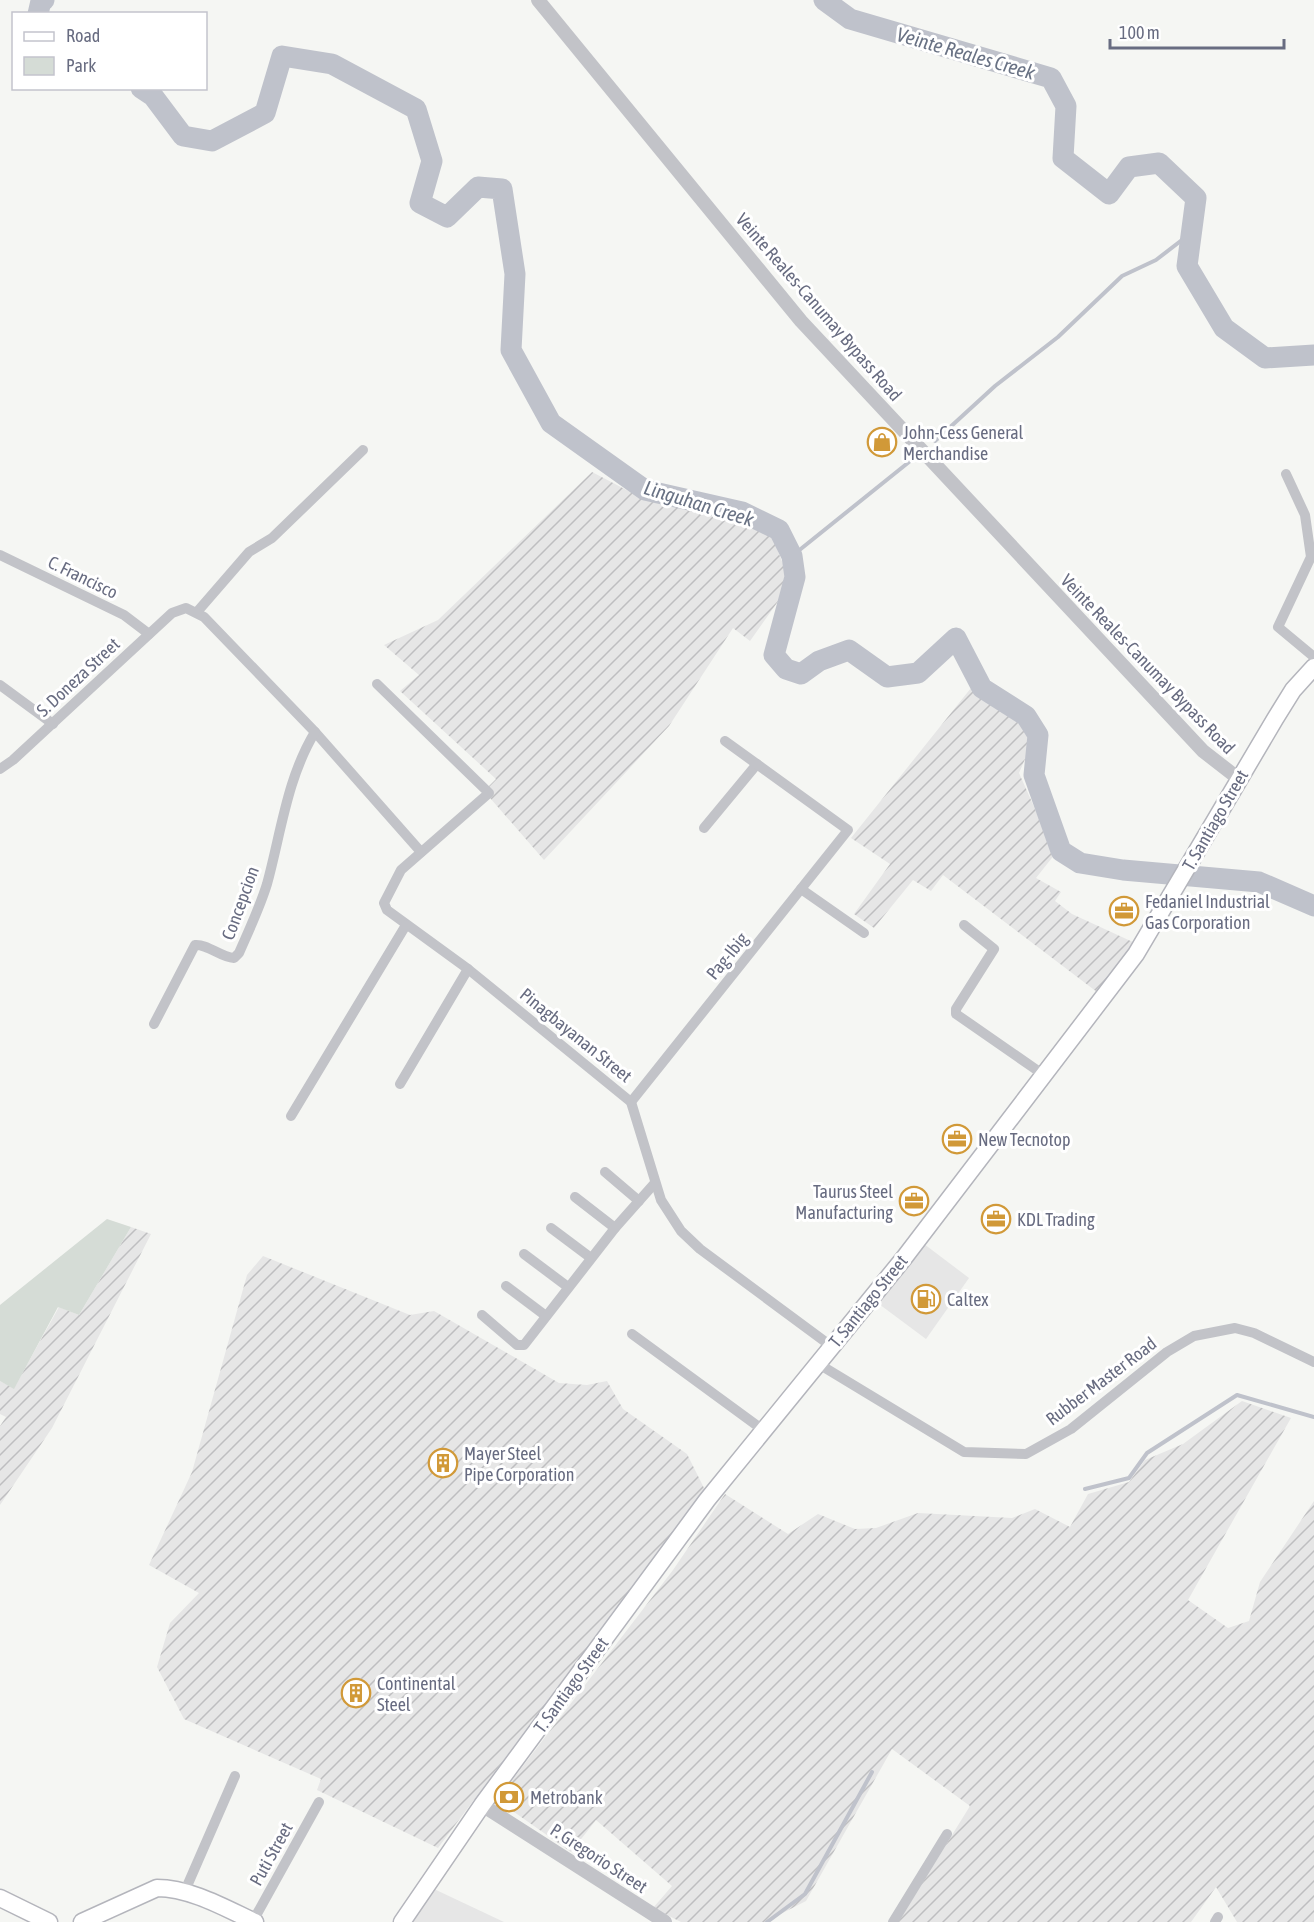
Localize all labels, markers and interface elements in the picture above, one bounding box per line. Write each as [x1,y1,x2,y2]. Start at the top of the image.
legend [12,12,207,90]
scale bar [1110,12,1284,50]
water label: Veinte Reales Creek [894,22,1038,84]
text: 100 m [1119,22,1160,43]
text: Road [66,25,100,46]
text: Park [66,55,96,76]
street label: Veinte Reales-Canumay Bypass Road [732,209,906,405]
place label: John-Cess General Merchandise [903,422,1024,464]
shop icon: John-Cess General Merchandise [866,426,898,458]
water label: Linguhan Creek [641,475,757,531]
street label: C. Francisco [45,551,121,603]
street label: Veinte Reales-Canumay Bypass Road [1057,570,1239,758]
street label: S. Doneza Street [32,633,124,721]
street label: T. Santiago Street [1178,766,1252,874]
street label: Concepcion [217,863,263,943]
place label: Fedaniel Industrial Gas Corporation [1145,891,1270,933]
office icon: Fedaniel Industrial Gas Corporation [1108,895,1140,927]
street label: Pag-Ibig [702,928,752,984]
street label: Pinagbayanan Street [516,983,636,1087]
office icon: New Tecnotop [941,1123,973,1155]
place label: New Tecnotop [978,1129,1071,1150]
place label: Taurus Steel Manufacturing [795,1181,893,1223]
office icon: Taurus Steel Manufacturing [898,1185,930,1217]
office icon: KDL Trading [980,1203,1012,1235]
place label: KDL Trading [1017,1209,1095,1230]
street label: T. Santiago Street [824,1251,912,1351]
fuel station icon: Caltex [910,1283,942,1315]
place label: Caltex [947,1289,989,1310]
street label: Rubber Master Road [1042,1333,1160,1429]
place label: Mayer Steel Pipe Corporation [464,1443,574,1485]
building icon: Mayer Steel Pipe Corporation [427,1447,459,1479]
street label: T. Santiago Street [529,1633,613,1737]
place label: Continental Steel [377,1673,456,1715]
building icon: Continental Steel [340,1677,372,1709]
bank icon: Metrobank [493,1781,525,1813]
place label: Metrobank [530,1787,603,1808]
street label: Puti Street [245,1819,297,1889]
street label: P. Gregorio Street [547,1819,651,1897]

